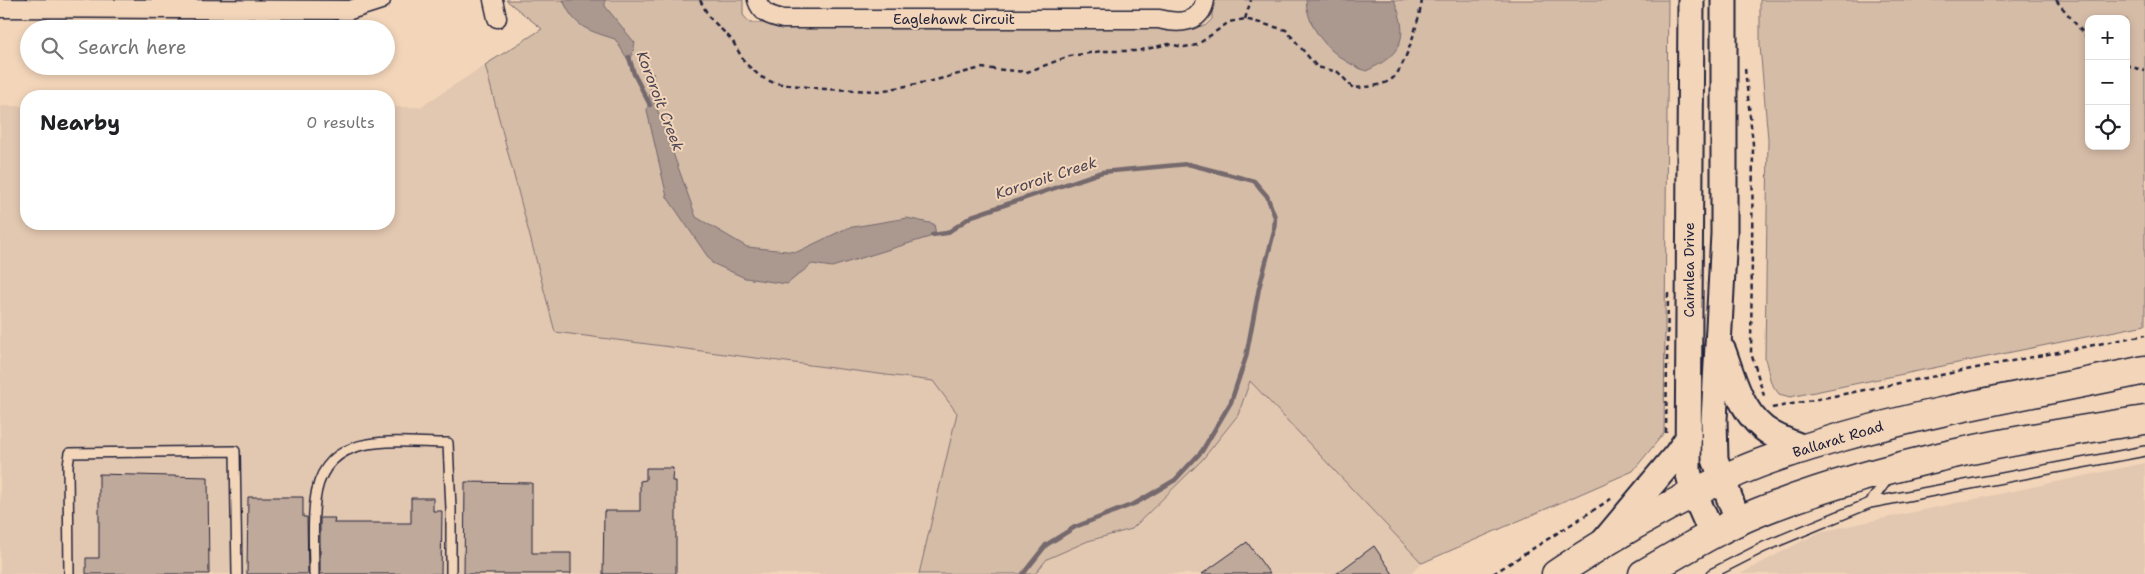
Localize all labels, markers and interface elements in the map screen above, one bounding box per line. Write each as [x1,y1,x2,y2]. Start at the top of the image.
street label: Eaglehawk Circuit [893,10,1015,28]
map controls [2085,15,2130,150]
button: + [2085,15,2130,60]
search box [20,20,395,75]
icon: search [38,34,66,62]
text: Search here [78,35,187,60]
water label: Kororoit Creek [632,48,688,154]
button: − [2085,60,2130,105]
button: locate [2085,105,2130,150]
text: Nearby [40,109,120,137]
text: 0 results [306,112,375,133]
water label: Kororoit Creek [993,152,1100,204]
street label: Cairnlea Drive [1680,222,1698,318]
street label: Ballarat Road [1790,417,1886,461]

